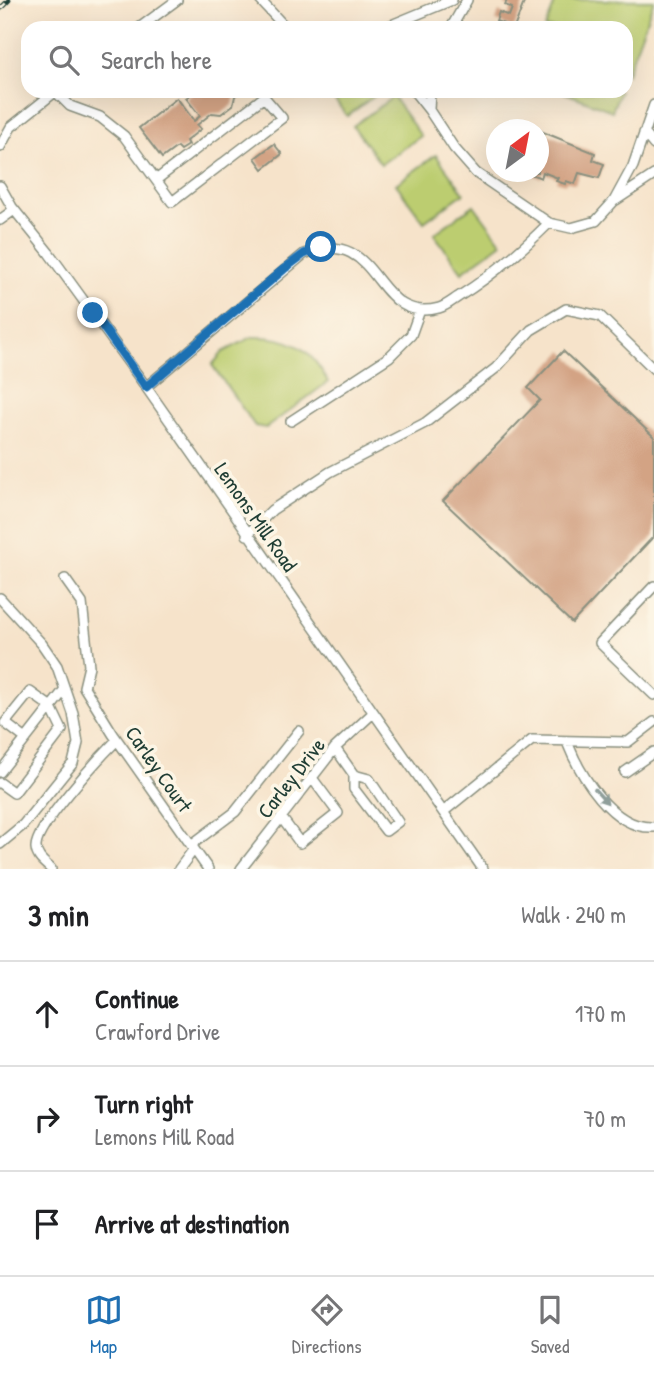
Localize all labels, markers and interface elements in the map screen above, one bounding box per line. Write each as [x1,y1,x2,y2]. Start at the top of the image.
search box [21,21,633,98]
icon: search [45,41,83,79]
text: Search here [101,42,212,77]
north arrow [486,119,549,182]
route start [305,231,336,262]
route end [77,297,108,328]
street label: Lemons Mill Road [208,457,304,577]
street label: Carley Court [119,720,200,819]
street label: Carley Drive [250,732,332,824]
one-way arrow [593,787,609,805]
text: 3 min [28,895,89,935]
text: Walk · 240 m [521,899,626,930]
text: Continue [95,981,179,1016]
icon: ahead [28,995,66,1033]
text: 170 m [575,998,626,1029]
text: Crawford Drive [95,1016,220,1047]
text: Turn right [95,1086,193,1121]
icon: right [28,1100,66,1138]
text: 70 m [583,1103,626,1134]
text: Lemons Mill Road [95,1121,234,1152]
icon: arrive [28,1205,66,1243]
text: Arrive at destination [95,1206,290,1241]
tab: Map [85,1291,123,1359]
tab: Directions [292,1291,362,1359]
tab: Saved [531,1291,569,1359]

